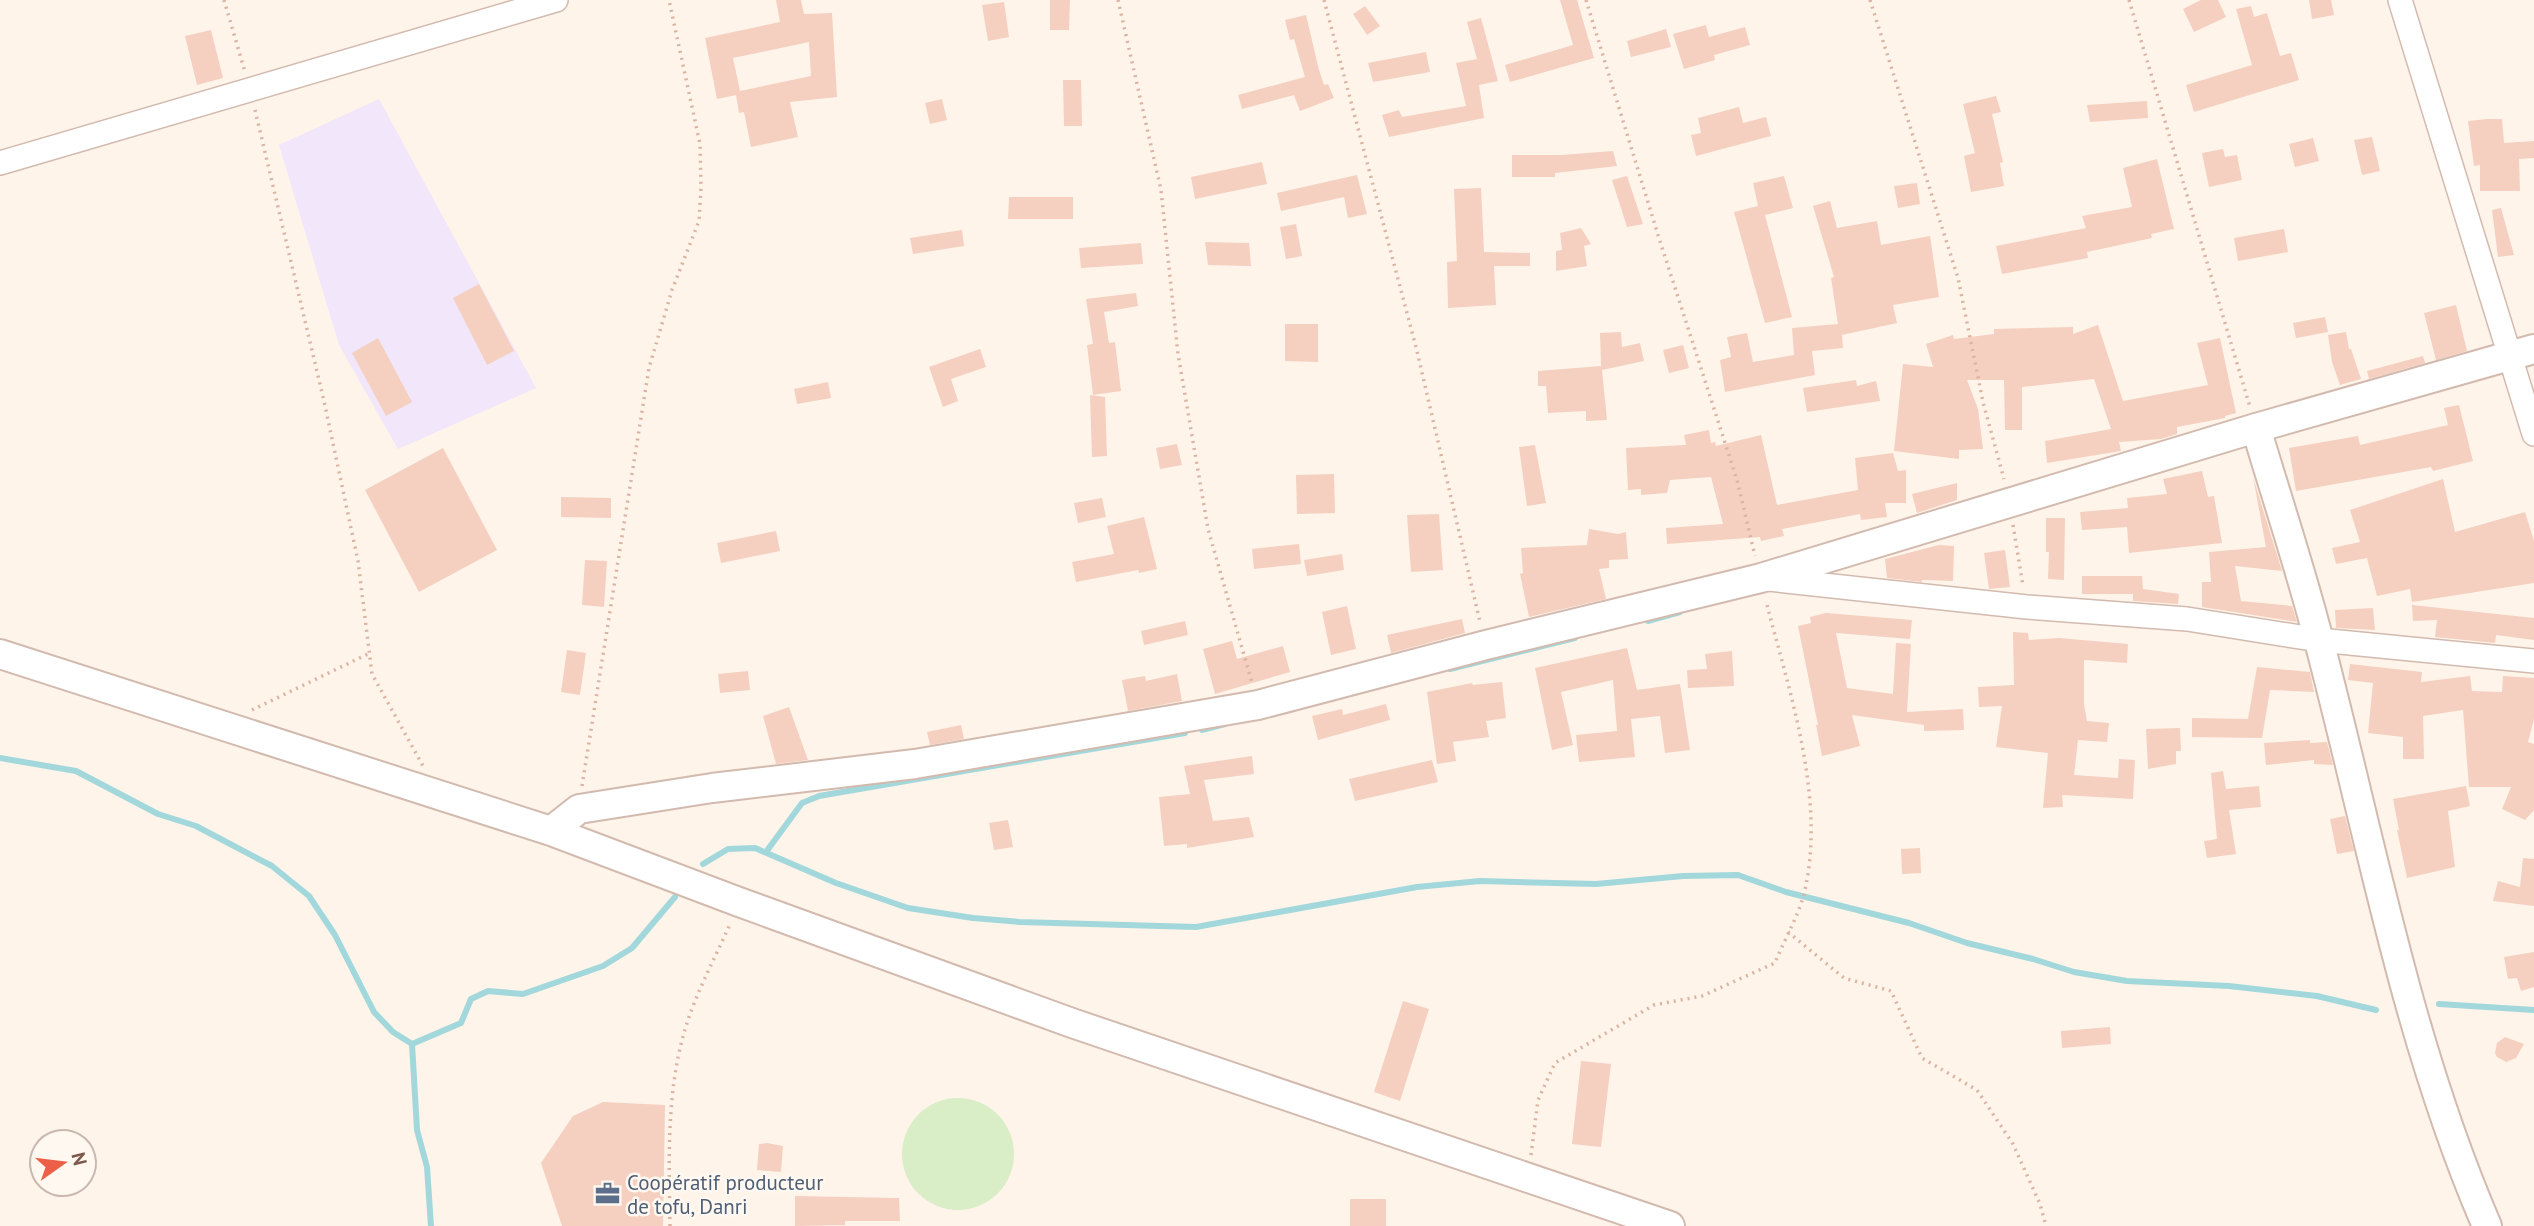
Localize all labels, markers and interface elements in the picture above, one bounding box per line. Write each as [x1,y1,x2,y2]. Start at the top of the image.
north arrow [28,1128,98,1198]
text: N [66,1150,93,1168]
place label: Coopératif producteur de tofu, Danri [627,1169,823,1220]
office icon: Coopératif producteur de tofu, Danri [593,1180,621,1208]

